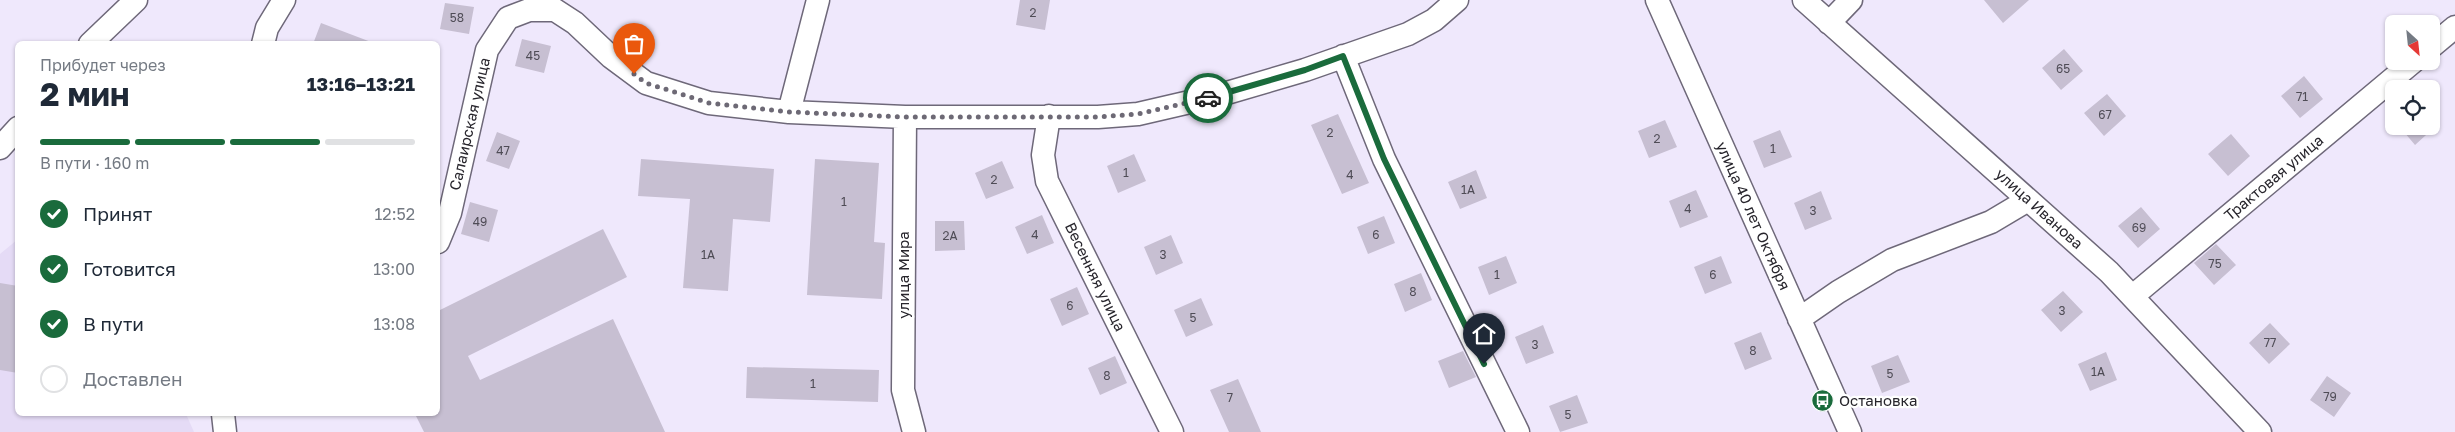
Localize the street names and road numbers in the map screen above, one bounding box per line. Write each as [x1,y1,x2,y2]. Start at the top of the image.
street label: Салаирская улица [445,56,493,192]
street label: Трактовая улица [2220,131,2327,224]
street label: улица 40 лет Октября [1713,139,1795,293]
street label: улица Иванова [1992,164,2087,252]
street label: Весенняя улица [1062,219,1130,334]
street label: улица Мира [894,231,912,319]

